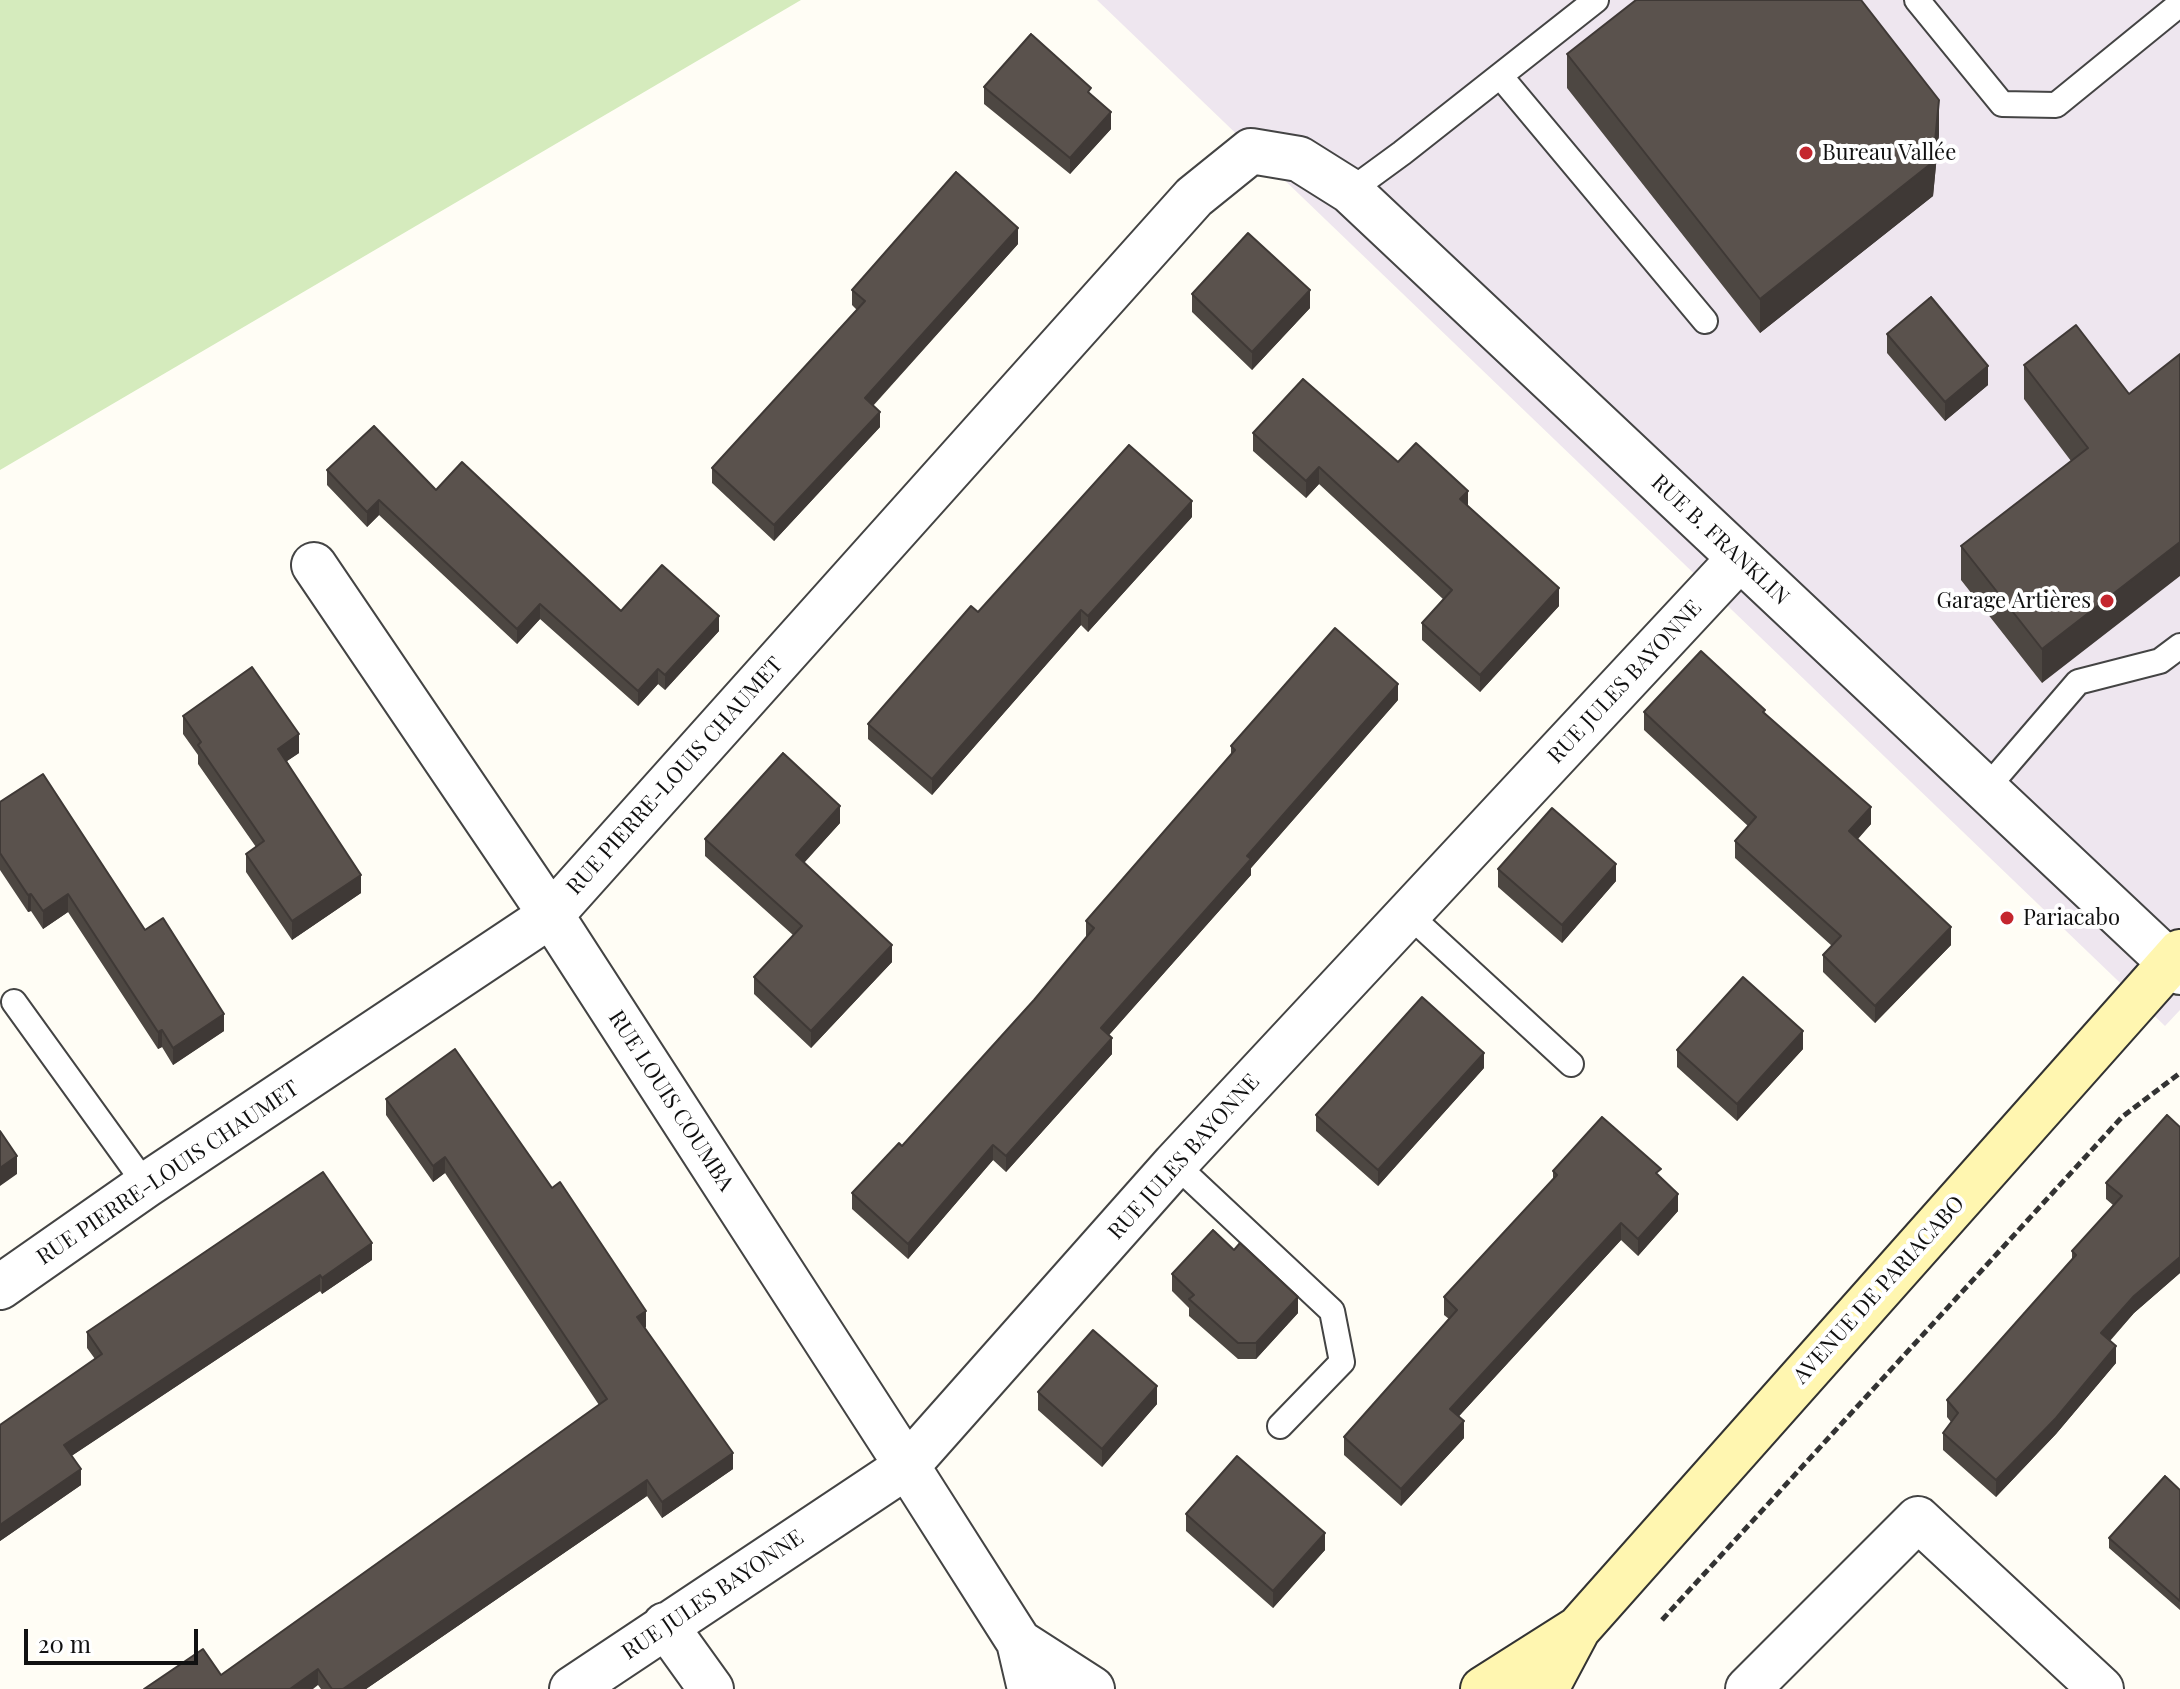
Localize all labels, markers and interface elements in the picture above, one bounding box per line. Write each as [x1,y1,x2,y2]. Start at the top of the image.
place label: Bureau Vallée [1822,140,1956,166]
marker: Bureau Vallée [1797,144,1815,162]
street label: RUE B. FRANKLIN [1646,469,1794,611]
place label: Garage Artières [1937,588,2091,614]
marker: Garage Artières [2098,592,2116,610]
street label: RUE JULES BAYONNE [1543,595,1707,769]
street label: RUE PIERRE-LOUIS CHAUMET [561,652,789,900]
place label: Pariacabo [2023,905,2120,931]
marker: Pariacabo [1998,909,2016,927]
street label: RUE LOUIS COUMBA [603,1006,739,1196]
street label: RUE JULES BAYONNE [1103,1069,1265,1245]
street label: RUE PIERRE-LOUIS CHAUMET [32,1075,304,1271]
street label: AVENUE DE PARIACABO [1788,1191,1970,1389]
street label: RUE JULES BAYONNE [617,1524,809,1666]
scale bar [28,1613,202,1663]
text: 20 m [38,1627,91,1659]

